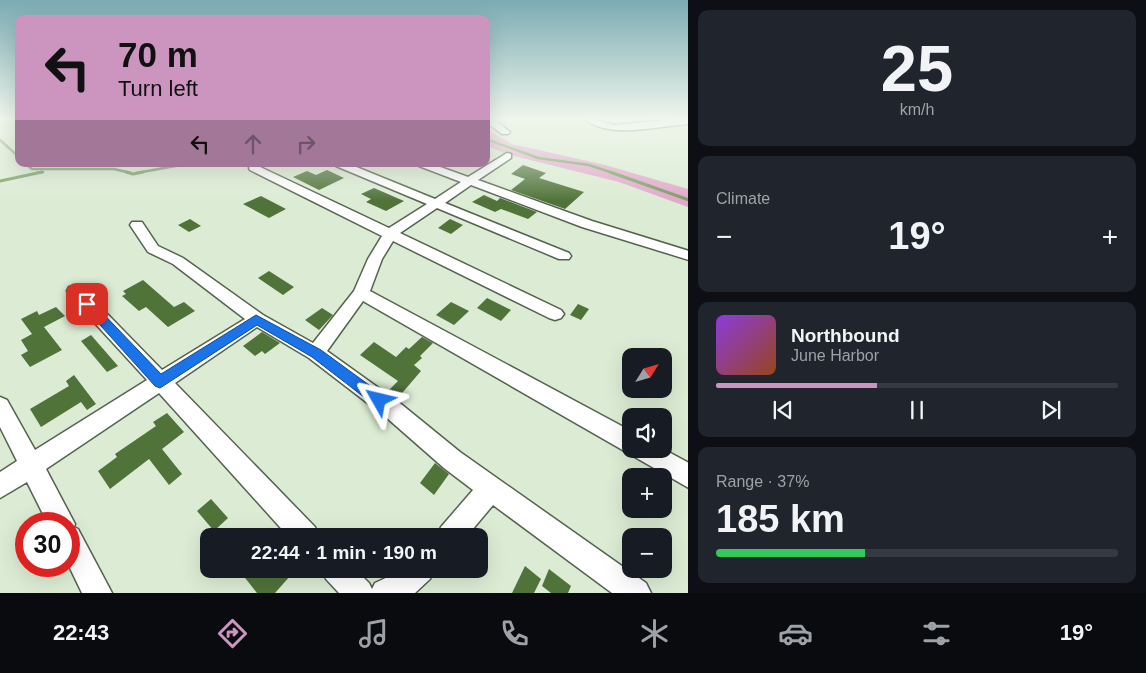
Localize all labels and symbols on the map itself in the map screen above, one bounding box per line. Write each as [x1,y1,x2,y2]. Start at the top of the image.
pin [66,283,108,325]
north arrow [622,348,672,398]
position arrow [352,373,404,425]
speed limit sign: 30 [15,512,80,577]

